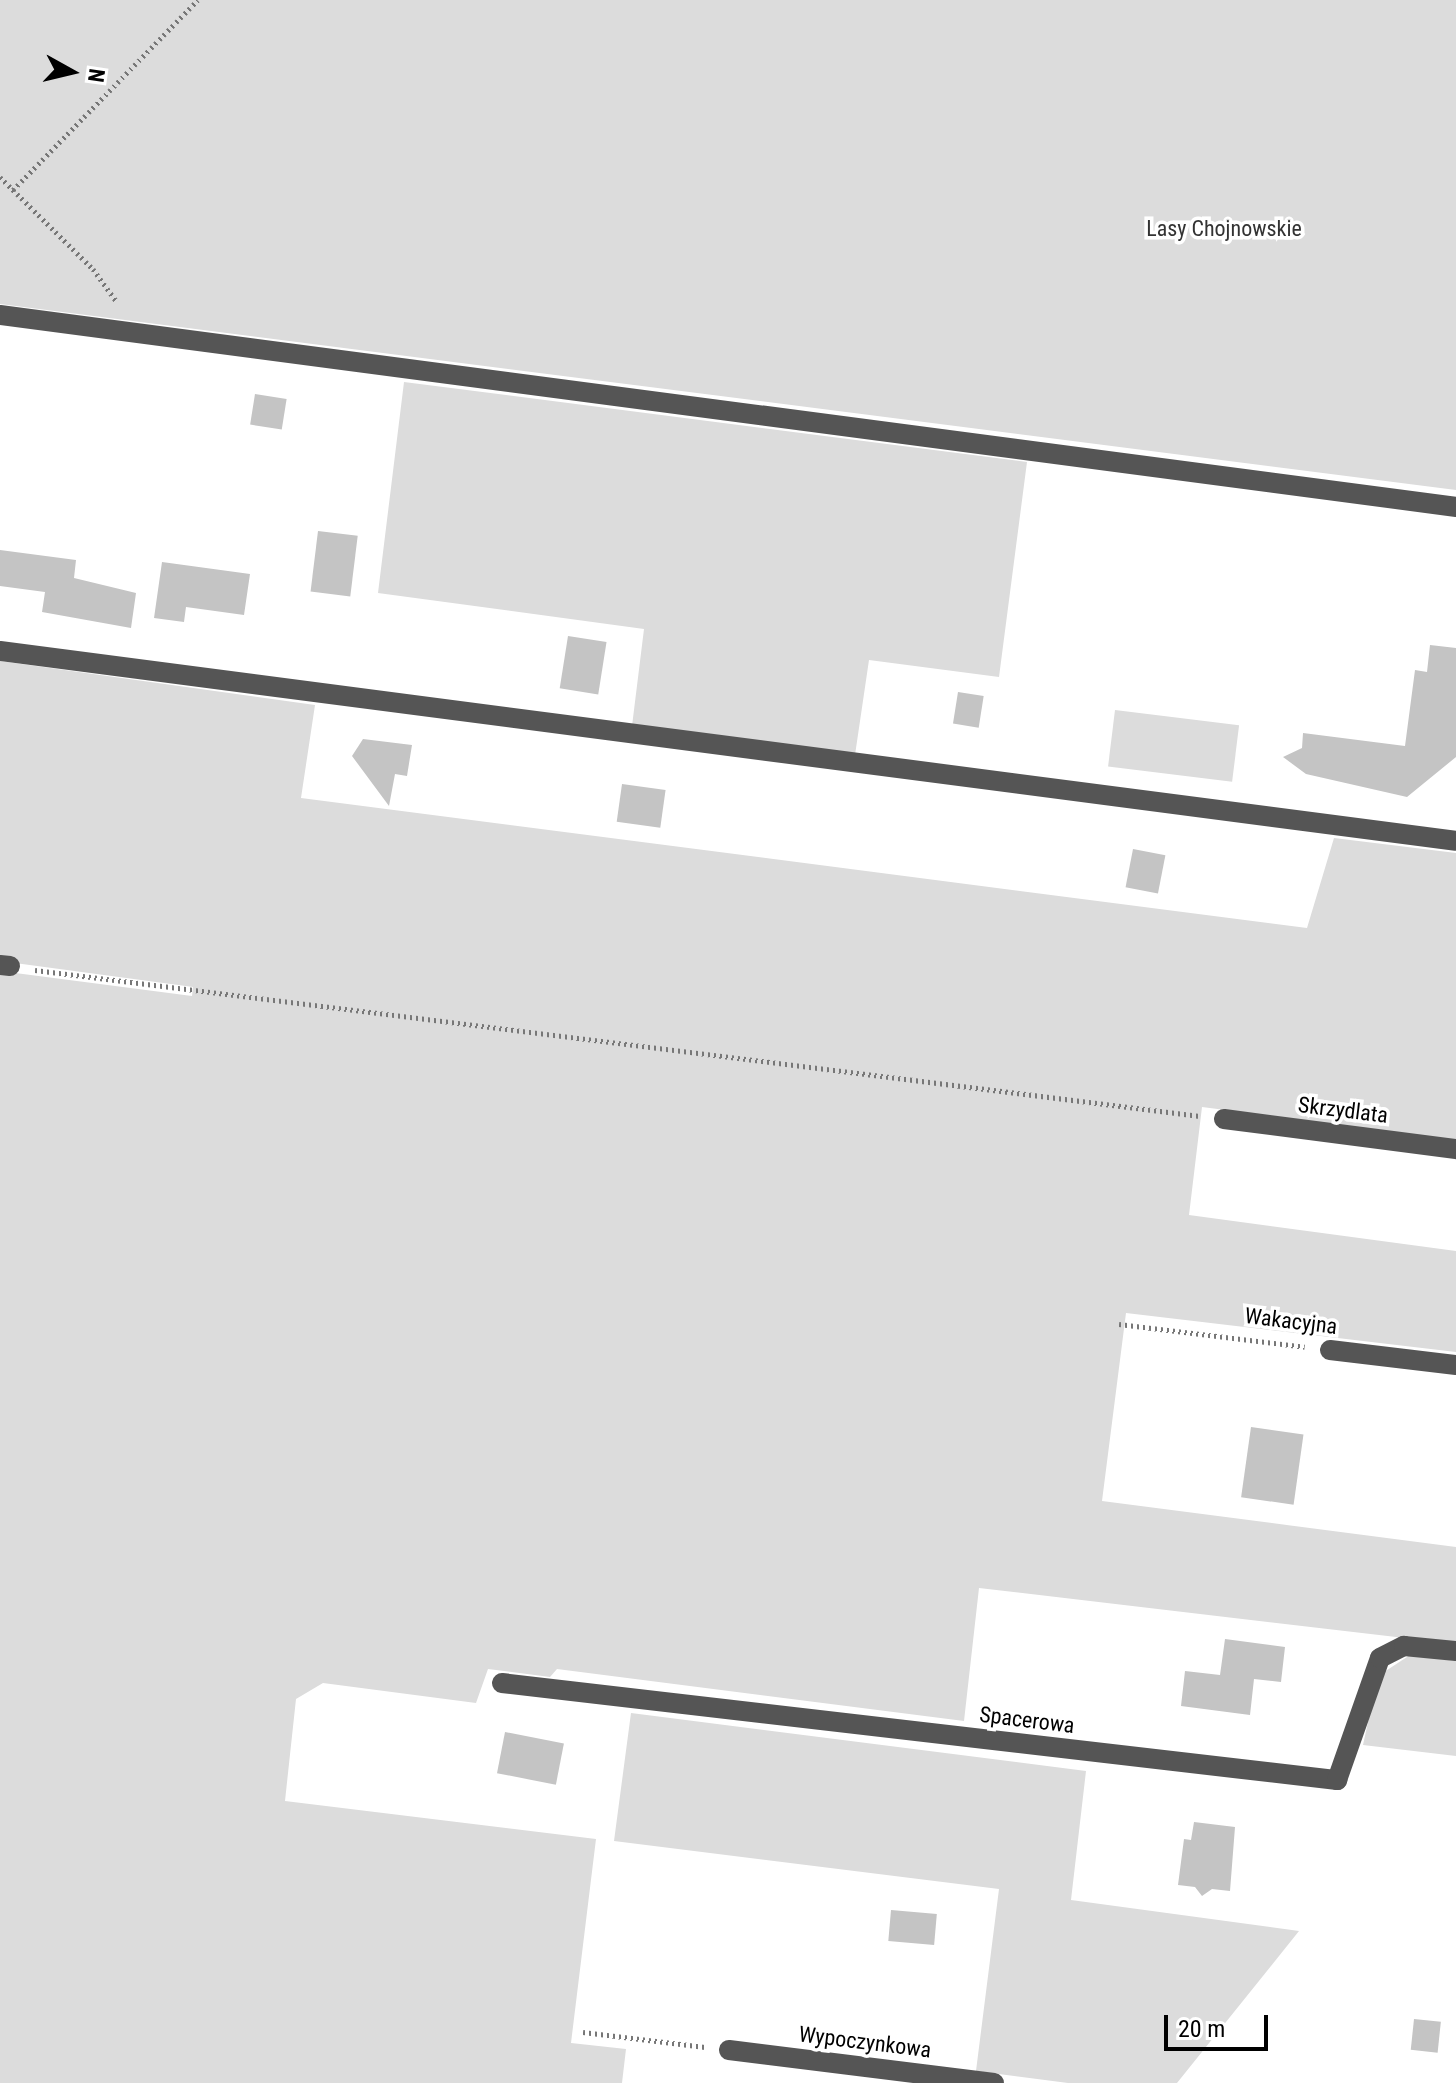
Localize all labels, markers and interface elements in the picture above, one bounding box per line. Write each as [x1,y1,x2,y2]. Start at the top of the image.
north arrow [32,32,112,112]
text: N [83,67,110,84]
park label: Lasy Chojnowskie [1146,216,1302,242]
street label: Skrzydlata [1297,1091,1389,1129]
street label: Wakacyjna [1243,1302,1339,1340]
street label: Spacerowa [978,1701,1076,1739]
scale bar [1168,1999,1272,2049]
text: 20 m [1178,2015,1225,2043]
street label: Wypoczynkowa [797,2021,933,2063]

